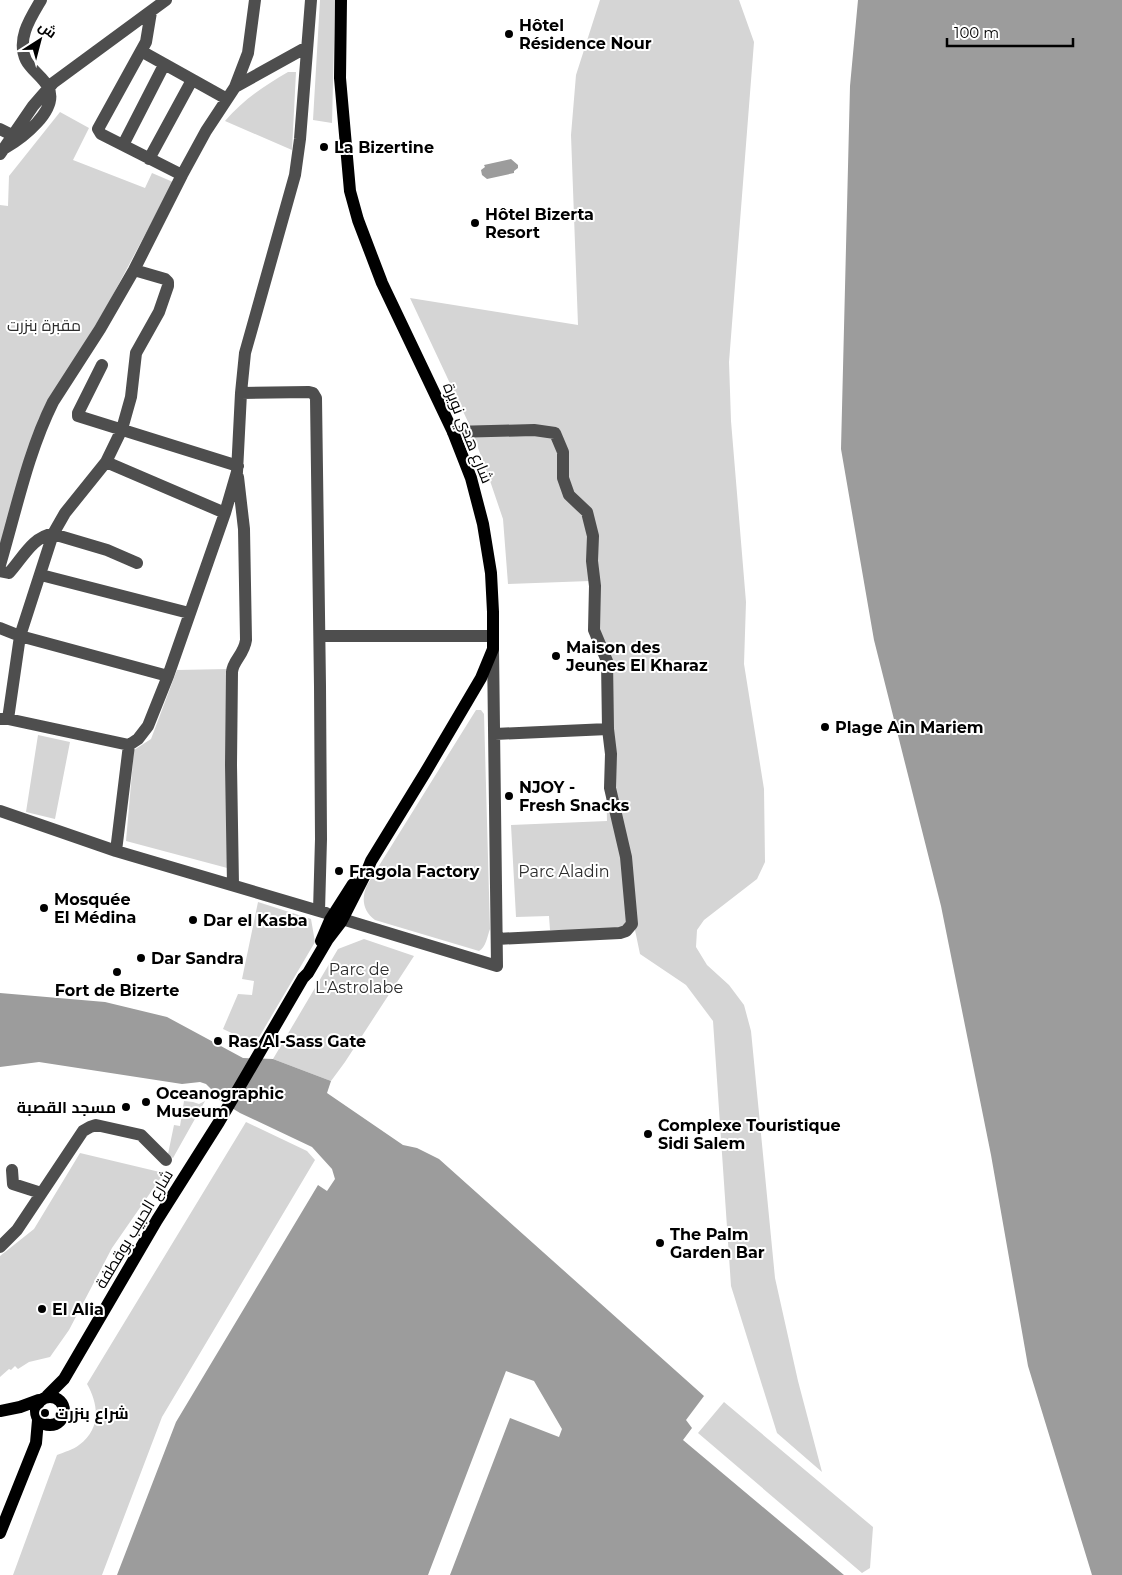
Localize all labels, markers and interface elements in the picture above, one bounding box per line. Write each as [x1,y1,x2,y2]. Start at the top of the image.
north arrow [15,15,65,65]
scale bar [947,15,1073,47]
place label: Hôtel Résidence Nour [519,16,652,53]
text: ش [35,17,60,42]
text: 100 m [954,23,999,42]
marker: Hôtel Résidence Nour [503,28,515,40]
place label: La Bizertine [334,138,434,157]
marker: La Bizertine [318,141,330,153]
place label: Hôtel Bizerta Resort [485,205,594,242]
marker: Hôtel Bizerta Resort [469,217,481,229]
park label: مقبرة بنزرت [7,316,81,335]
street label: شارع هدي نويرة [435,380,497,488]
place label: Maison des Jeunes El Kharaz [565,638,708,675]
marker: Maison des Jeunes El Kharaz [550,650,562,662]
place label: Plage Ain Mariem [835,718,984,737]
marker: Plage Ain Mariem [819,721,831,733]
place label: NJOY - Fresh Snacks [519,778,630,815]
marker: NJOY - Fresh Snacks [503,790,515,802]
place label: Fragola Factory [349,862,480,881]
park label: Parc Aladin [518,862,610,881]
marker: Fragola Factory [333,865,345,877]
place label: Mosquée El Médina [54,890,136,927]
marker: Mosquée El Médina [38,902,50,914]
place label: Dar el Kasba [203,911,308,930]
marker: Dar el Kasba [187,914,199,926]
place label: Dar Sandra [151,949,244,968]
marker: Dar Sandra [135,952,147,964]
park label: Parc de L'Astrolabe [315,960,403,997]
marker: Fort de Bizerte [111,966,123,978]
place label: Fort de Bizerte [55,981,179,1000]
place label: Ras Al-Sass Gate [228,1032,366,1051]
marker: Ras Al-Sass Gate [212,1035,224,1047]
place label: Oceanographic Museum [156,1084,284,1121]
marker: Oceanographic Museum [140,1096,152,1108]
place label: مسجد القصبة [17,1098,116,1117]
marker: مسجد القصبة [120,1101,132,1113]
place label: Complexe Touristique Sidi Salem [658,1116,841,1153]
marker: Complexe Touristique Sidi Salem [642,1128,654,1140]
street label: شارع الحبيب بوقطفة [91,1166,179,1293]
place label: The Palm Garden Bar [670,1225,765,1262]
marker: The Palm Garden Bar [654,1237,666,1249]
place label: El Alia [52,1300,104,1319]
marker: El Alia [36,1303,48,1315]
place label: شراع بنزرت [55,1404,129,1424]
marker: شراع بنزرت [39,1407,51,1419]

